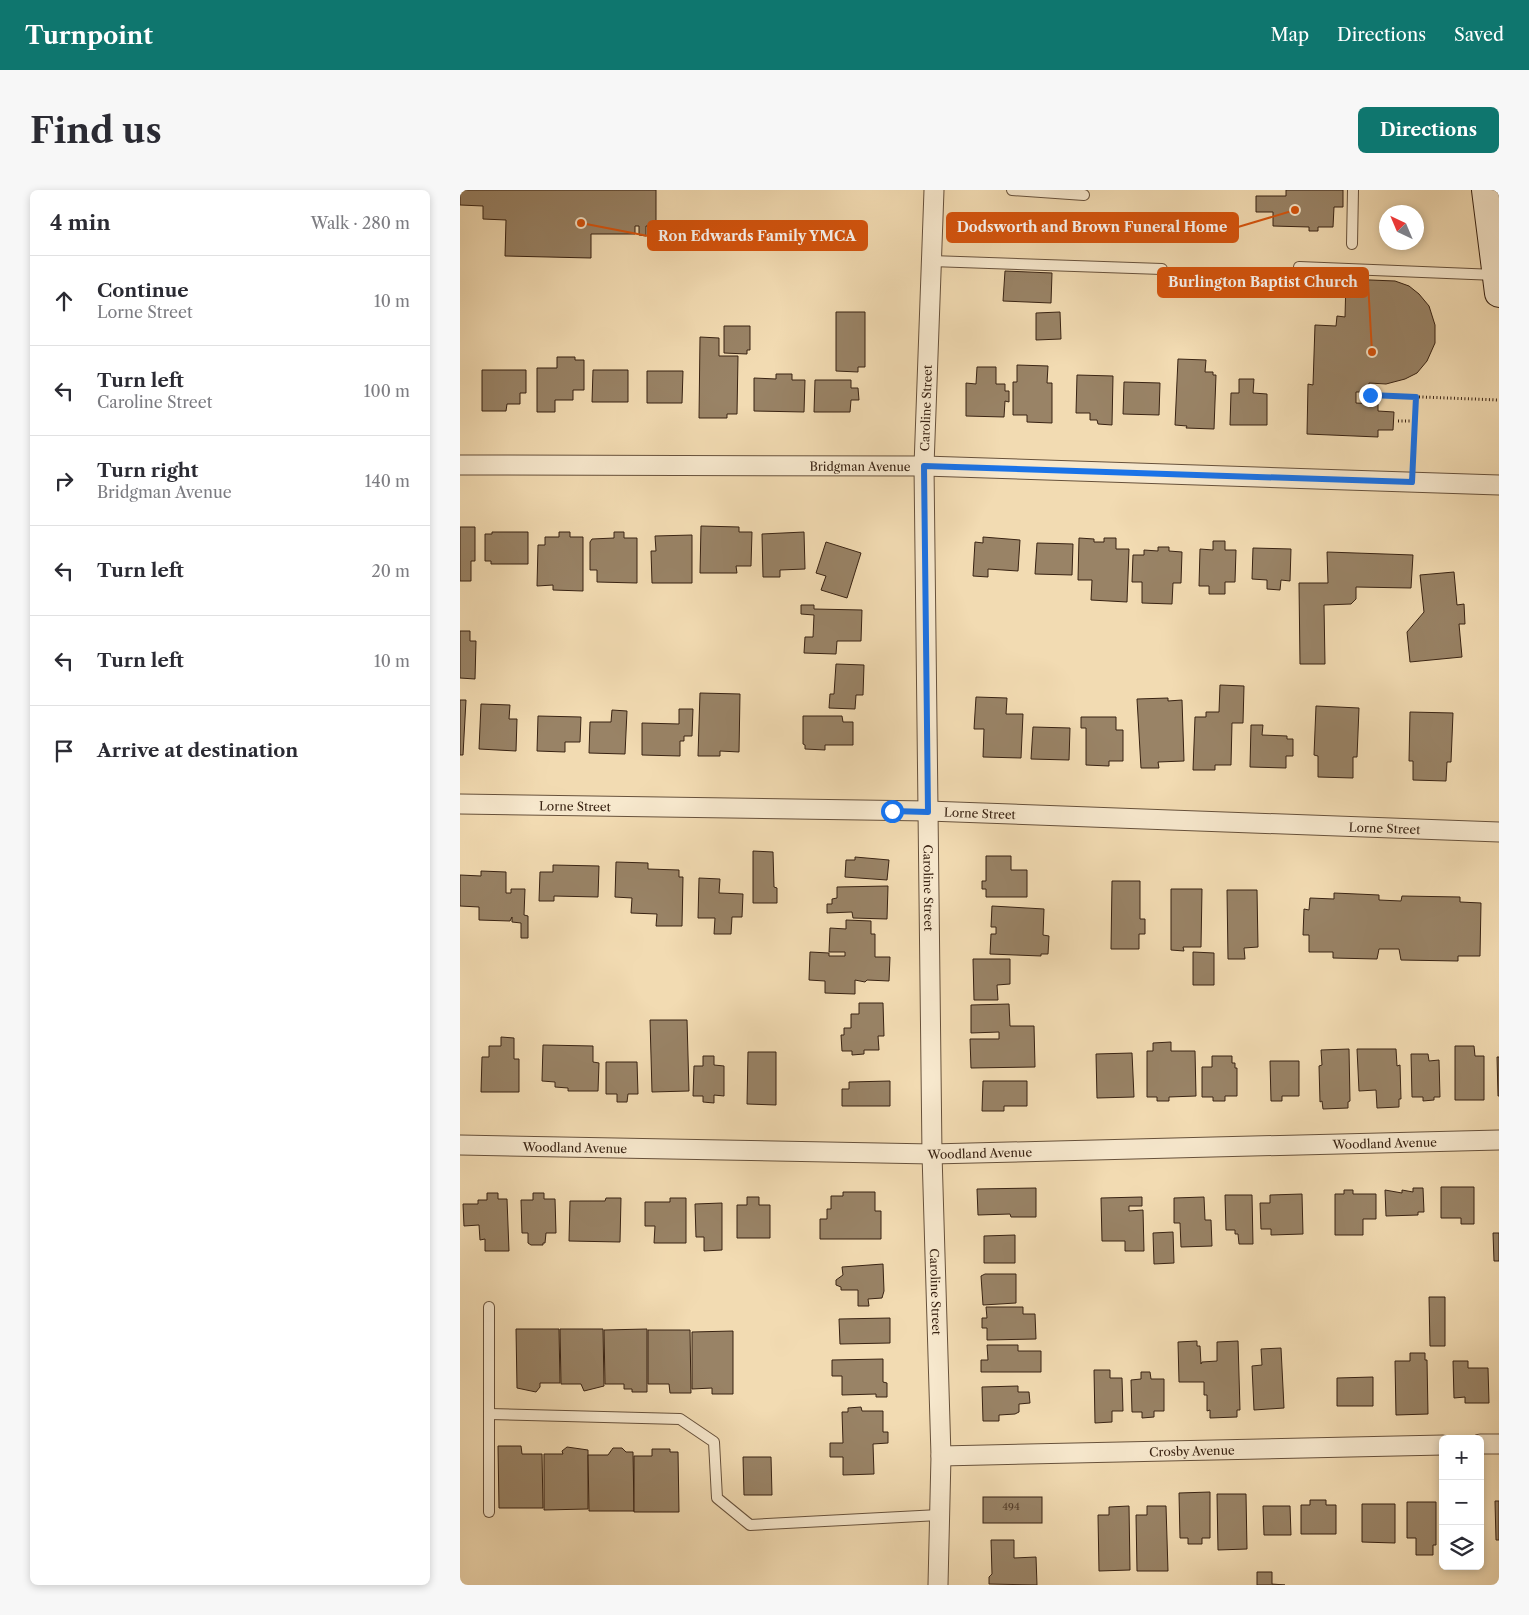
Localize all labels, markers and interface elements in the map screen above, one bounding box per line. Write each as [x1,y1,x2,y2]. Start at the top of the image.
text: Turnpoint [25,21,153,50]
text: Map [1270,24,1309,46]
text: Directions [1337,24,1426,46]
text: Saved [1454,24,1504,46]
button: Directions [1358,107,1499,153]
text: Find us [30,109,162,152]
north arrow [1379,205,1424,250]
text: 4 min [50,210,111,235]
text: Walk · 280 m [311,213,410,233]
callout: Dodsworth and Brown Funeral Home [947,213,1238,242]
text: Dodsworth and Brown Funeral Home [957,218,1227,236]
callout: Ron Edwards Family YMCA [648,221,867,250]
text: Ron Edwards Family YMCA [658,227,857,245]
callout: Burlington Baptist Church [1158,268,1368,297]
text: Burlington Baptist Church [1168,273,1358,291]
text: Continue [97,279,189,302]
icon: ahead [50,287,78,315]
text: 10 m [374,291,410,311]
text: Lorne Street [97,302,193,322]
street label: Caroline Street [917,364,935,451]
text: Turn left [97,369,184,392]
icon: left [50,377,78,405]
text: 100 m [364,381,410,401]
route end [1359,384,1382,407]
text: Caroline Street [97,392,212,412]
street label: Bridgman Avenue [809,458,911,473]
text: Turn right [97,459,198,482]
icon: right [50,467,78,495]
text: 140 m [365,471,410,491]
text: Bridgman Avenue [97,482,232,502]
icon: left [50,557,78,585]
text: Turn left [97,559,184,582]
text: 20 m [371,561,410,581]
icon: left [50,647,78,675]
text: Turn left [97,649,184,672]
text: 10 m [374,651,410,671]
icon: arrive [50,737,78,765]
text: Arrive at destination [97,739,298,762]
street label: Lorne Street [539,798,612,814]
route start [881,800,904,823]
street label: Lorne Street [944,804,1017,822]
street label: Lorne Street [1348,819,1422,837]
street label: Caroline Street [921,844,937,932]
street label: Woodland Avenue [1331,1134,1437,1152]
street label: Woodland Avenue [522,1139,628,1156]
street label: Woodland Avenue [927,1144,1033,1162]
street label: Caroline Street [927,1248,945,1336]
map controls [1439,1435,1484,1570]
button: + [1439,1435,1484,1480]
street label: Crosby Avenue [1149,1442,1235,1459]
button: − [1439,1480,1484,1525]
house number: 494 [1002,1500,1020,1513]
button: layers [1439,1525,1484,1570]

